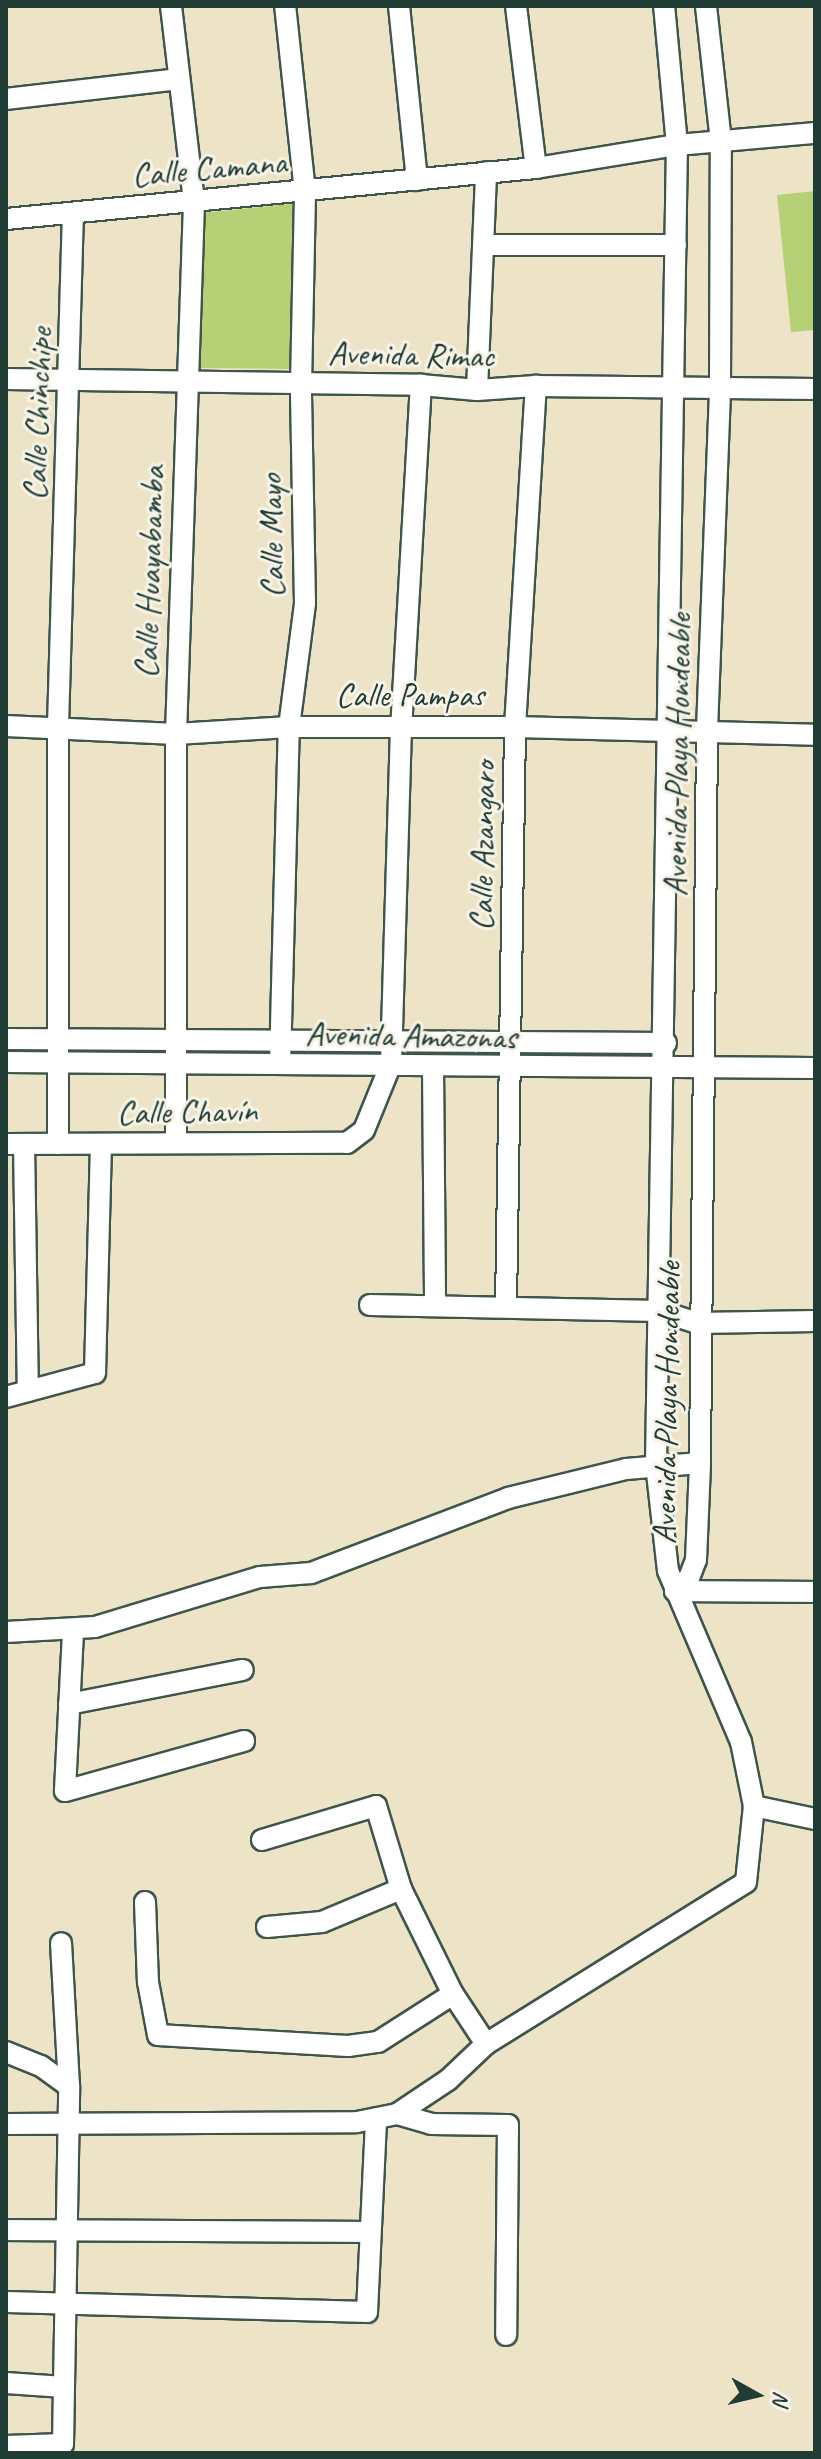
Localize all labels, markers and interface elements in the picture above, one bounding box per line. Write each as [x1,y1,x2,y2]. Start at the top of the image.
street label: Calle Camana [130,141,288,195]
street label: Calle Chinchipe [14,326,60,502]
street label: Avenida Rimac [328,332,494,376]
street label: Calle Huayabamba [125,467,173,677]
street label: Calle Mayo [250,474,292,598]
street label: Avenida Playa Hondeable [654,613,700,897]
street label: Calle Pampas [336,675,484,715]
street label: Calle Azangaro [460,761,504,931]
street label: Avenida Amazonas [305,1013,517,1057]
street label: Calle Chavín [116,1089,258,1133]
street label: Avenida Playa Hondeable [643,1261,689,1545]
north arrow [717,2355,797,2435]
text: N [766,2390,796,2407]

